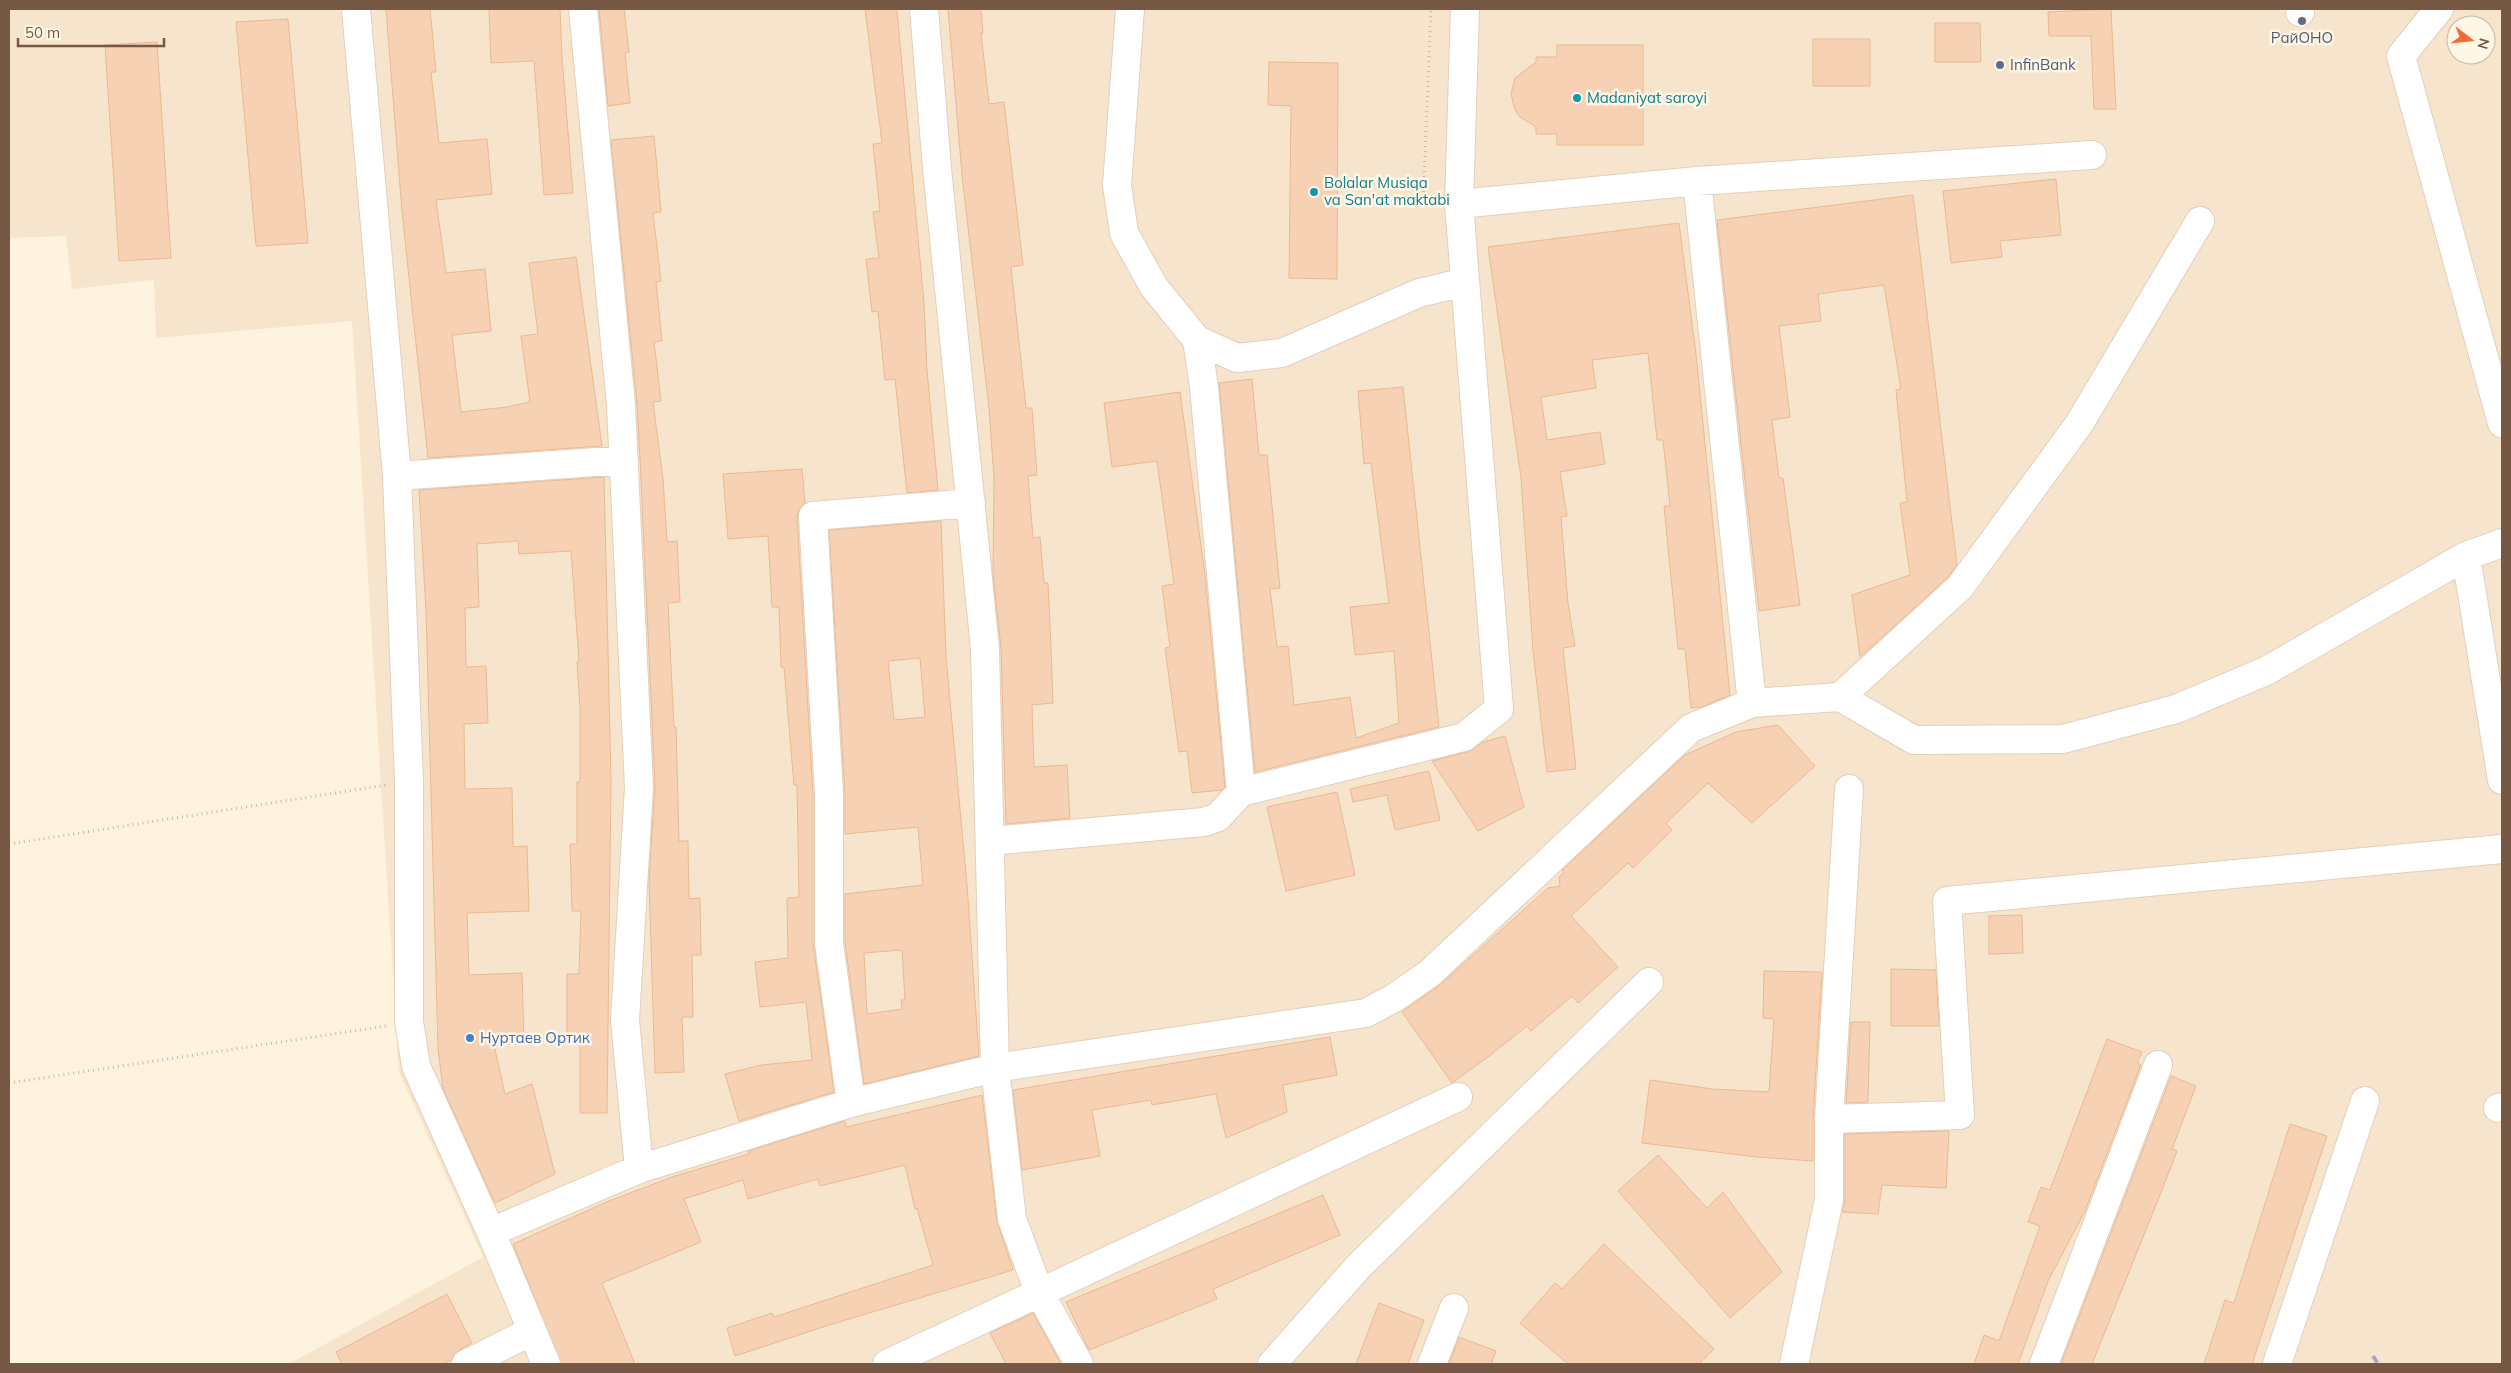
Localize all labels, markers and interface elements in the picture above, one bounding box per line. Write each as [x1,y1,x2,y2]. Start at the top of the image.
scale bar [18,15,164,47]
marker: РайОНО [2296,15,2308,27]
north arrow [2446,15,2496,65]
text: 50 m [25,23,60,42]
place label: РайОНО [2271,28,2333,47]
text: N [2473,36,2494,51]
place label: InfinBank [2010,55,2076,74]
marker: InfinBank [1994,59,2006,71]
place label: Madaniyat saroyi [1587,88,1707,107]
marker: Madaniyat saroyi [1571,92,1583,104]
place label: Bolalar Musiqa va San'at maktabi [1324,173,1450,209]
marker: Bolalar Musiqa va San'at maktabi [1308,186,1320,198]
place label: Нуртаев Ортик [480,1028,591,1047]
marker: Нуртаев Ортик [464,1032,476,1044]

